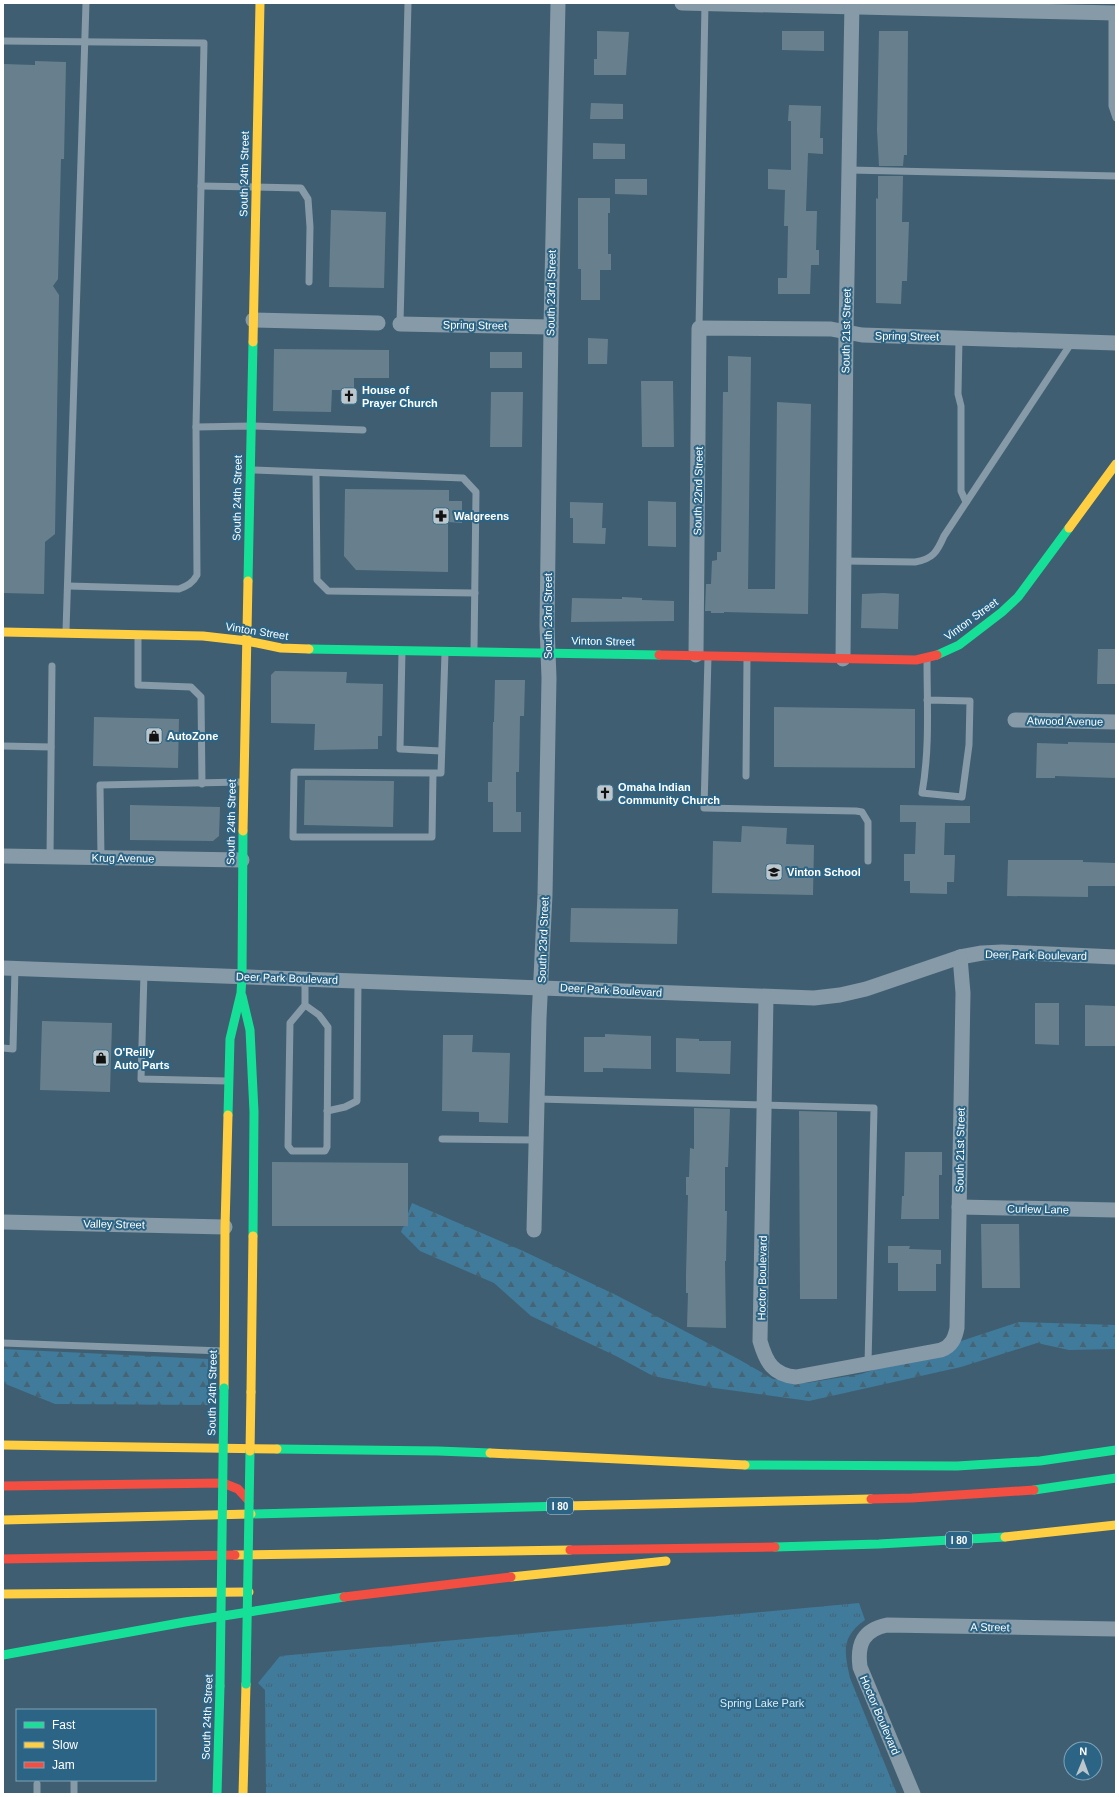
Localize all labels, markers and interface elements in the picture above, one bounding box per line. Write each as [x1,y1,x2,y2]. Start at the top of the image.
street label: South 24th Street [237,131,251,217]
street label: South 23rd Street [544,250,558,336]
street label: South 21st Street [839,288,853,374]
street label: Spring Street [443,318,507,332]
street label: Spring Street [875,329,939,343]
place label: House of Prayer Church [362,384,438,409]
church icon: House of Prayer Church [339,386,359,406]
street label: South 22nd Street [691,447,705,535]
street label: South 24th Street [230,455,244,541]
pharmacy icon: Walgreens [431,506,451,526]
place label: Walgreens [454,510,509,522]
street label: South 23rd Street [542,573,554,659]
street label: Vinton Street [942,596,1000,642]
street label: Vinton Street [225,620,289,642]
street label: Vinton Street [571,634,635,648]
street label: Atwood Avenue [1027,714,1103,728]
shop icon: AutoZone [144,726,164,746]
place label: AutoZone [167,730,218,742]
street label: South 24th Street [224,779,238,865]
place label: Omaha Indian Community Church [618,781,720,806]
church icon: Omaha Indian Community Church [595,783,615,803]
street label: Krug Avenue [92,851,154,865]
school or university icon: Vinton School [764,862,784,882]
place label: Vinton School [787,866,861,878]
street label: South 23rd Street [535,897,551,983]
street label: Deer Park Boulevard [985,948,1087,962]
street label: Deer Park Boulevard [236,970,338,986]
street label: Deer Park Boulevard [560,981,662,999]
place label: O'Reilly Auto Parts [114,1046,170,1071]
shop icon: O'Reilly Auto Parts [91,1048,111,1068]
street label: South 21st Street [953,1107,967,1193]
street label: Curlew Lane [1007,1202,1069,1216]
street label: Valley Street [83,1217,145,1231]
street label: Hoctor Boulevard [755,1235,769,1321]
street label: South 24th Street [205,1350,219,1436]
road number: I 80 [547,1498,573,1514]
road number: I 80 [946,1532,972,1548]
street label: A Street [970,1621,1010,1633]
street label: South 24th Street [200,1674,214,1760]
street label: Hoctor Boulevard [858,1674,902,1756]
park label: Spring Lake Park [720,1697,805,1709]
legend [16,1709,156,1781]
text: Fast [52,1718,76,1732]
text: Slow [52,1738,78,1752]
north arrow [1063,1741,1103,1781]
text: N [1079,1745,1087,1757]
text: Jam [52,1758,75,1772]

